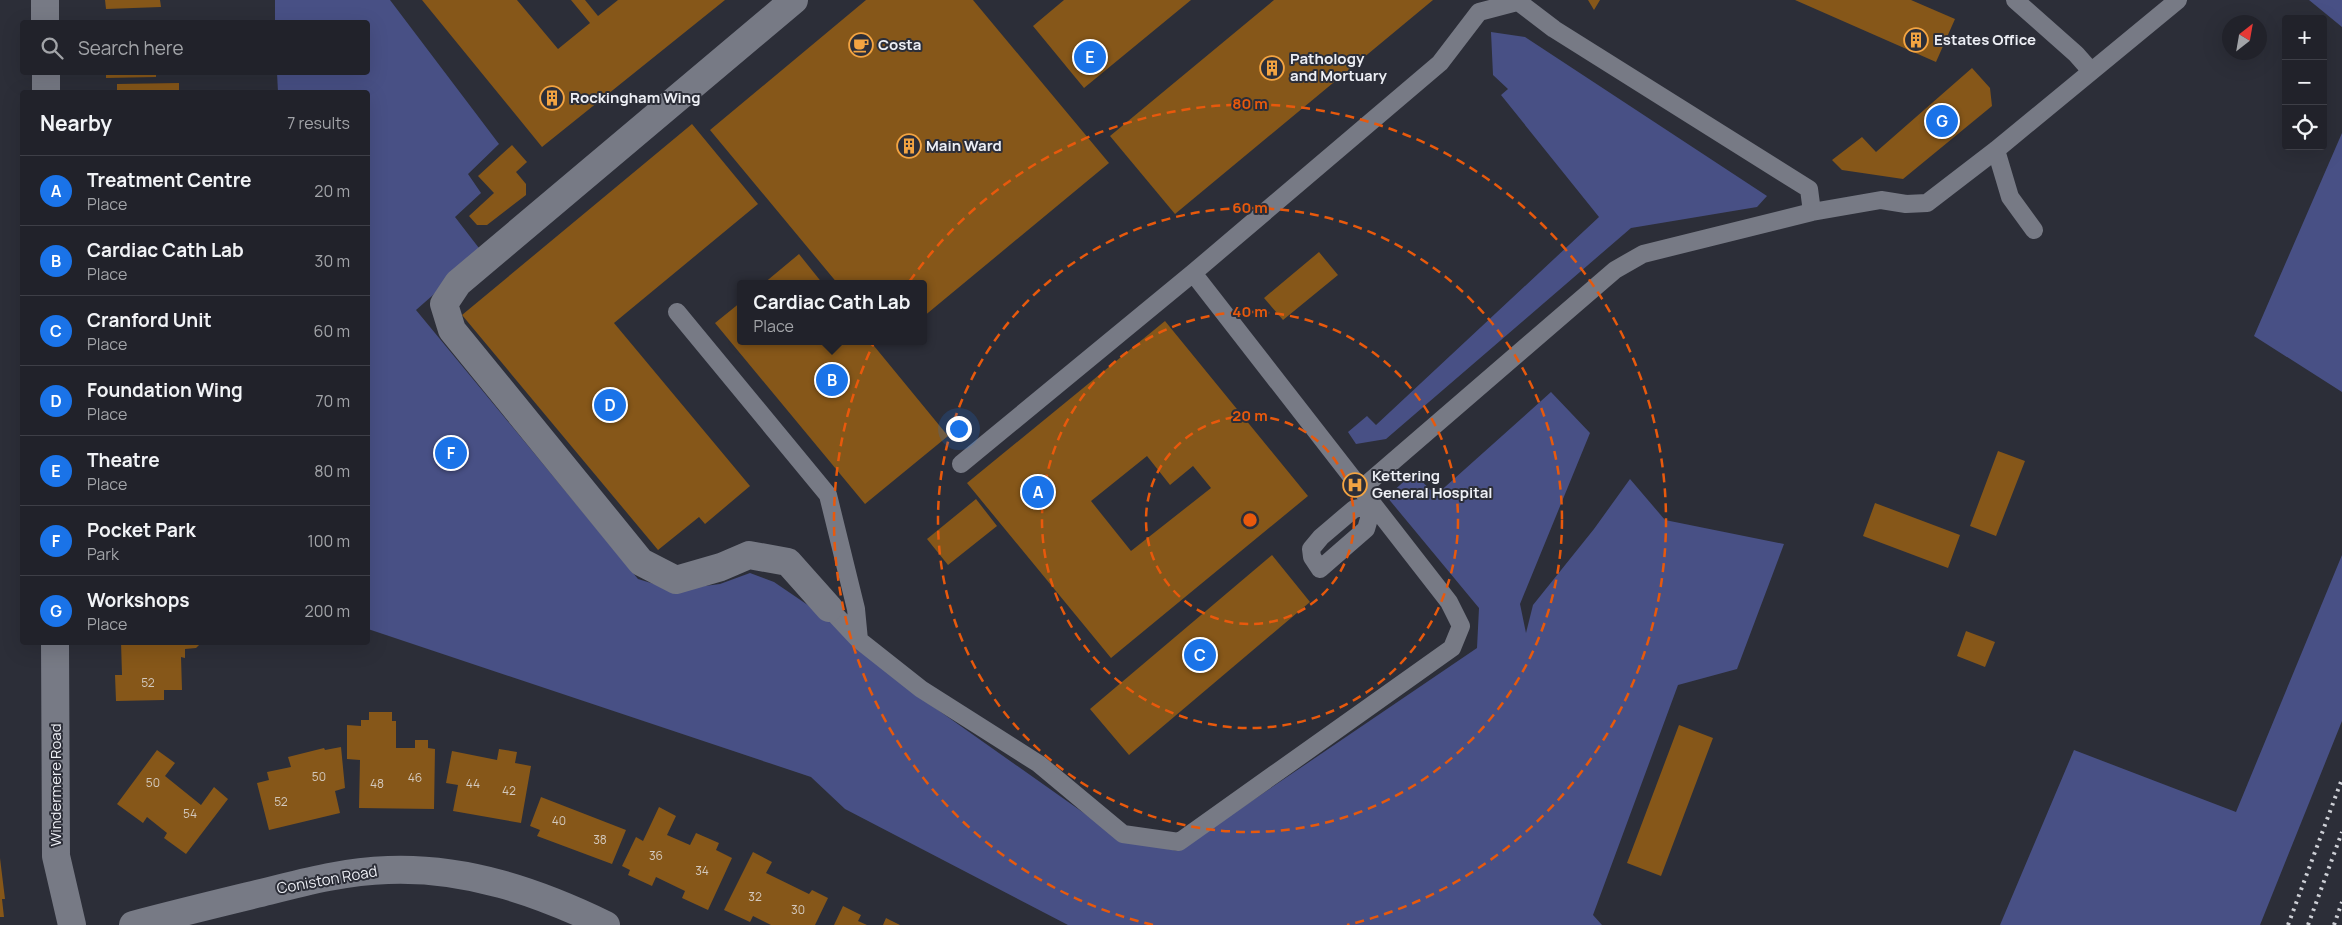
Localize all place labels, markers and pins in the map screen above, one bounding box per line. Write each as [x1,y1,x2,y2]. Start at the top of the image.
building icon: Estates Office [1903,27,1929,53]
place label: Estates Office [1934,29,2036,50]
cafe icon: Costa [848,32,874,58]
place label: Costa [878,34,921,55]
pin: E [1074,38,1106,76]
place label: Pathology and Mortuary [1290,48,1387,86]
building icon: Pathology and Mortuary [1259,55,1285,81]
building icon: Rockingham Wing [539,85,565,111]
place label: Rockingham Wing [570,87,700,108]
pin: G [1926,102,1958,140]
building icon: Main Ward [896,133,922,159]
place label: Main Ward [926,135,1002,156]
pin: B [816,361,848,399]
pin: D [594,386,626,424]
pin: F [435,434,467,472]
place label: Kettering General Hospital [1372,465,1493,503]
hospital icon: Kettering General Hospital [1342,472,1368,498]
pin: A [1022,473,1054,511]
centre of rings [1241,511,1259,529]
pin: C [1184,636,1216,674]

